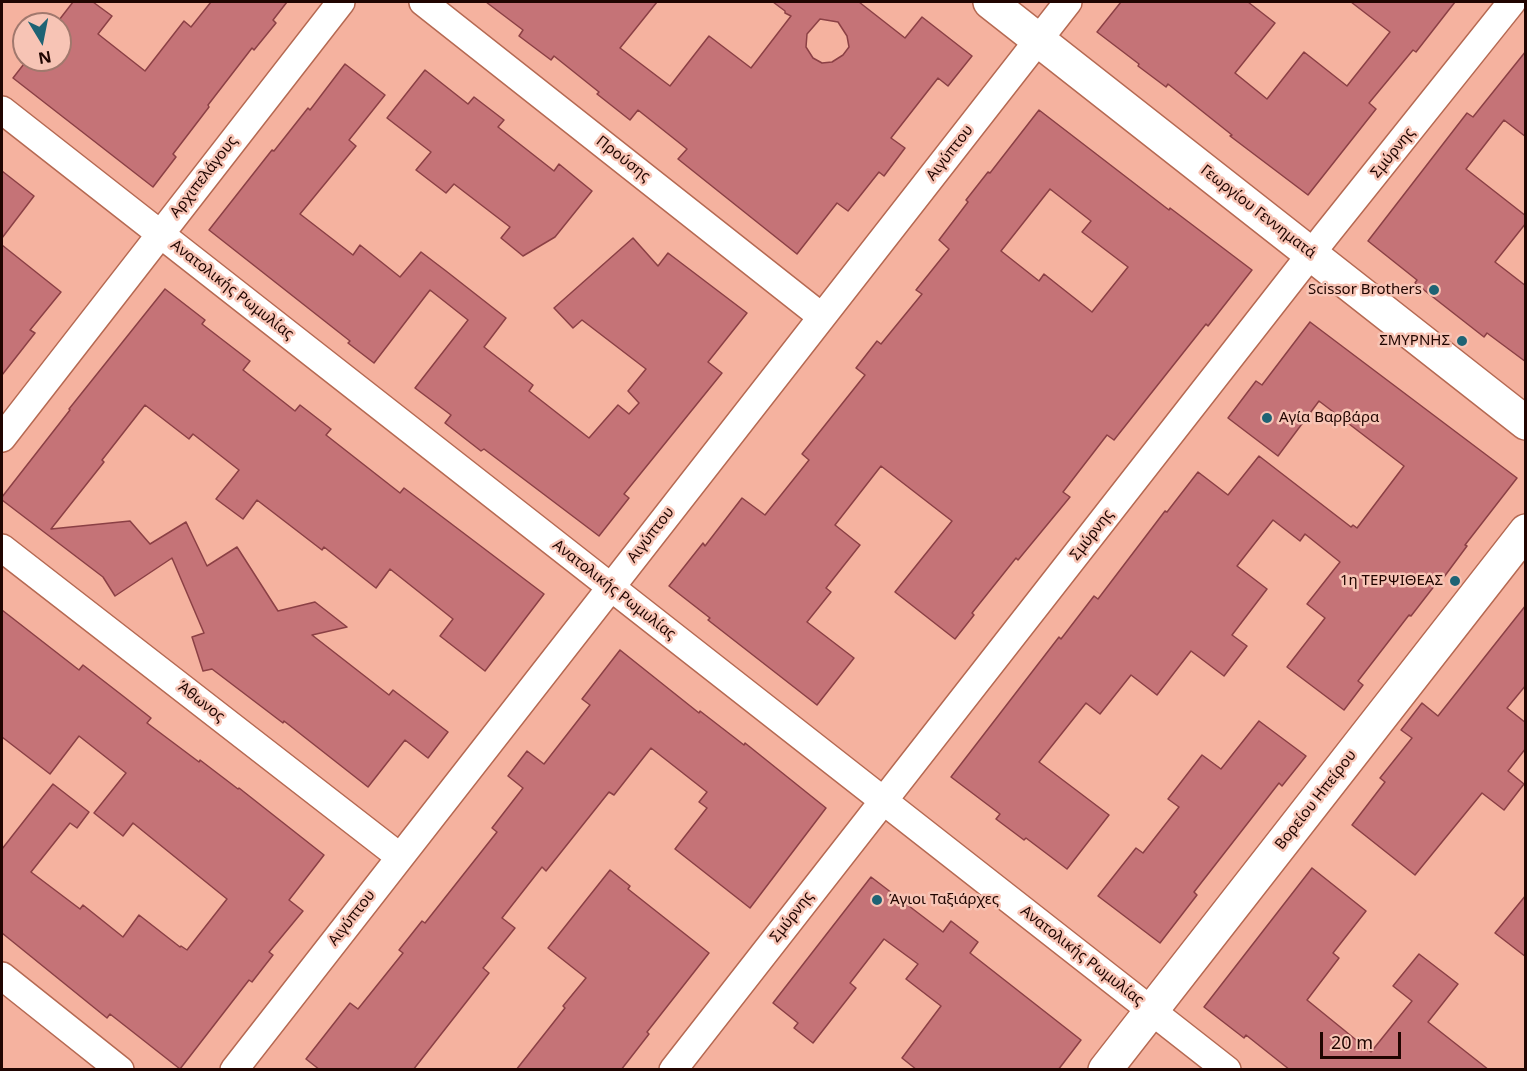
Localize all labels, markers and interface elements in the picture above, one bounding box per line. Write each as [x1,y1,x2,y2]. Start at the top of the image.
north arrow [12,12,72,72]
text: N [36,46,53,70]
street label: Αιγύπτου [923,122,977,184]
street label: Σμύρνης [1367,124,1419,182]
street label: Προύσης [592,132,654,186]
street label: Αρχιπελάγους [167,133,241,221]
street label: Γεωργίου Γεννηματά [1197,161,1319,263]
street label: Ανατολικής Ρωμυλίας [167,236,297,344]
place label: Scissor Brothers [1308,281,1422,299]
marker: Scissor Brothers [1427,283,1441,297]
place label: ΣΜΥΡΝΗΣ [1379,332,1450,350]
marker: ΣΜΥΡΝΗΣ [1455,334,1469,348]
place label: Αγία Βαρβάρα [1279,409,1379,427]
marker: Αγία Βαρβάρα [1260,411,1274,425]
street label: Αιγύπτου [624,504,678,566]
street label: Σμύρνης [1067,506,1117,564]
street label: Ανατολικής Ρωμυλίας [549,536,679,644]
place label: 1η ΤΕΡΨΙΘΕΑΣ [1340,572,1443,590]
marker: 1η ΤΕΡΨΙΘΕΑΣ [1448,574,1462,588]
street label: Άθωνος [174,678,228,726]
street label: Βορείου Ηπείρου [1272,747,1360,853]
street label: Αιγύπτου [325,887,379,949]
street label: Σμύρνης [767,888,817,946]
place label: Άγιοι Ταξιάρχες [889,891,999,909]
marker: Άγιοι Ταξιάρχες [870,893,884,907]
street label: Ανατολικής Ρωμυλίας [1017,902,1147,1010]
scale bar [1323,1020,1404,1058]
text: 20 m [1331,1030,1373,1054]

